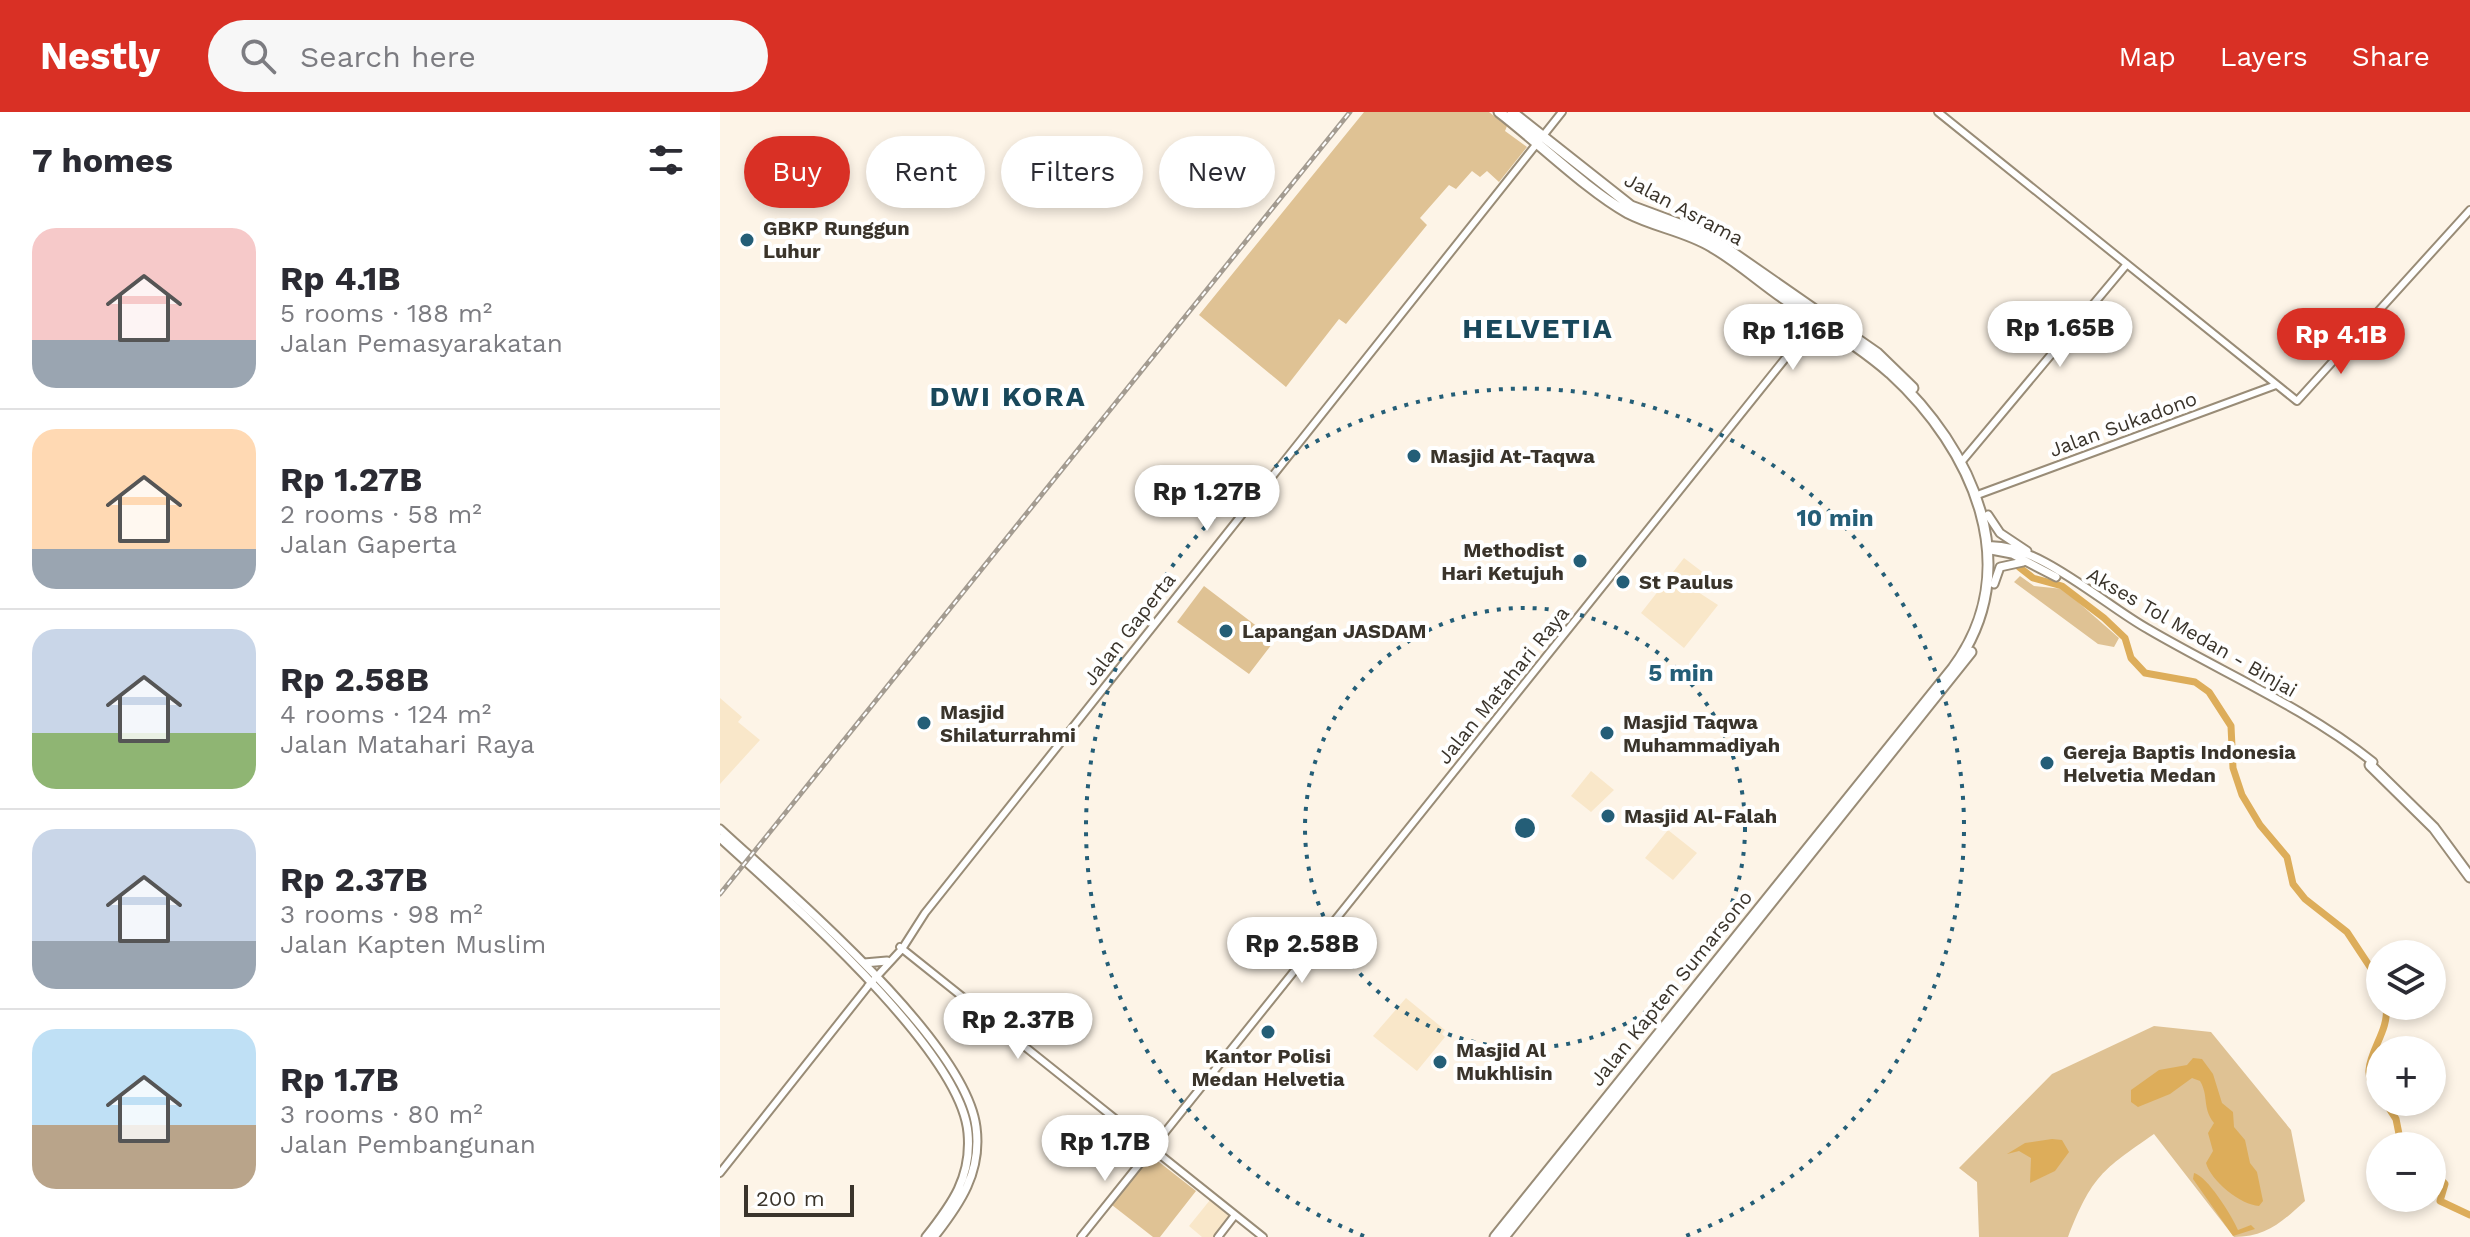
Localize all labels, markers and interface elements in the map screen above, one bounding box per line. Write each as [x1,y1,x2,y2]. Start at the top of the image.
search box [208,20,768,92]
text: Nestly [40,34,160,78]
icon: search [236,34,280,78]
text: Search here [300,39,476,74]
text: Map [2119,40,2176,73]
text: Layers [2220,40,2308,73]
text: Share [2352,40,2430,73]
chip: Buy [744,136,850,208]
chip: Rent [866,136,985,208]
chip: Filters [1001,136,1143,208]
chip: New [1159,136,1275,208]
icon: filters [644,138,688,182]
text: 7 homes [32,140,173,180]
street label: Jalan Asrama [1620,168,1748,250]
place label: GBKP Runggun Luhur [763,216,910,263]
marker: GBKP Runggun Luhur [738,231,756,249]
text: Rp 4.1B [280,258,401,298]
icon: home [96,260,192,356]
text: 5 rooms · 188 m² [280,298,492,328]
pin: Rp 1.65B [1977,301,2143,369]
pin: Rp 1.16B [1710,304,1876,372]
pin: Rp 4.1B [2267,308,2415,376]
district label: HELVETIA [1462,312,1614,345]
text: Rp 1.65B [2006,312,2114,342]
text: Rp 1.16B [1742,315,1844,345]
text: Rp 4.1B [2295,319,2387,349]
text: Jalan Pemasyarakatan [280,328,563,358]
district label: DWI KORA [929,380,1087,413]
street label: Jalan Sukadono [2046,386,2200,462]
place label: Masjid At-Taqwa [1430,444,1595,468]
marker: Masjid At-Taqwa [1405,447,1423,465]
text: Rp 1.27B [280,459,422,499]
icon: home [96,461,192,557]
pin: Rp 1.27B [1124,465,1290,533]
text: Rp 1.27B [1153,476,1261,506]
text: 2 rooms · 58 m² [280,499,482,529]
text: 10 min [1796,504,1874,532]
text: Jalan Gaperta [280,529,457,559]
place label: Methodist Hari Ketujuh [1441,538,1564,585]
marker: Methodist Hari Ketujuh [1571,552,1589,570]
street label: Akses Tol Medan - Binjai [2083,562,2301,702]
street label: Jalan Gaperta [1078,568,1180,690]
place label: St Paulus [1639,570,1734,594]
marker: St Paulus [1614,573,1632,591]
street label: Jalan Matahari Raya [1432,601,1574,769]
place label: Lapangan JASDAM [1242,619,1427,643]
marker: Lapangan JASDAM [1217,622,1235,640]
text: Rp 2.58B [280,659,429,699]
text: 5 min [1648,659,1714,687]
icon: home [96,661,192,757]
text: 4 rooms · 124 m² [280,699,491,729]
place label: Masjid Shilaturrahmi [940,700,1076,747]
place label: Masjid Taqwa Muhammadiyah [1623,710,1780,757]
marker: Masjid Shilaturrahmi [915,714,933,732]
marker: Masjid Taqwa Muhammadiyah [1598,724,1616,742]
text: Jalan Matahari Raya [280,729,535,759]
place label: Gereja Baptis Indonesia Helvetia Medan [2063,740,2296,787]
marker: Gereja Baptis Indonesia Helvetia Medan [2038,754,2056,772]
place label: Masjid Al-Falah [1624,804,1777,828]
marker: Masjid Al-Falah [1599,807,1617,825]
centre of rings [1511,814,1539,842]
text: Rp 2.37B [280,859,428,899]
icon: home [96,861,192,957]
street label: Jalan Kapten Sumarsono [1585,885,1757,1091]
text: 3 rooms · 98 m² [280,899,483,929]
pin: Rp 2.58B [1219,917,1385,985]
text: Rp 2.58B [1245,928,1359,958]
text: Jalan Kapten Muslim [280,929,546,959]
map controls [2366,940,2446,1212]
button: layers [2366,940,2446,1020]
pin: Rp 2.37B [935,993,1101,1061]
text: Rp 2.37B [962,1004,1074,1034]
marker: Kantor Polisi Medan Helvetia [1259,1023,1277,1041]
button: + [2366,1036,2446,1116]
place label: Masjid Al Mukhlisin [1456,1038,1553,1085]
place label: Kantor Polisi Medan Helvetia [1191,1044,1345,1091]
marker: Masjid Al Mukhlisin [1431,1053,1449,1071]
text: Rp 1.7B [280,1059,399,1099]
icon: home [96,1061,192,1157]
text: 3 rooms · 80 m² [280,1099,483,1129]
pin: Rp 1.7B [1031,1115,1179,1183]
text: Rp 1.7B [1060,1126,1150,1156]
text: Jalan Pembangunan [280,1129,536,1159]
button: − [2366,1132,2446,1212]
scale bar [744,1181,854,1217]
text: 200 m [756,1186,825,1211]

